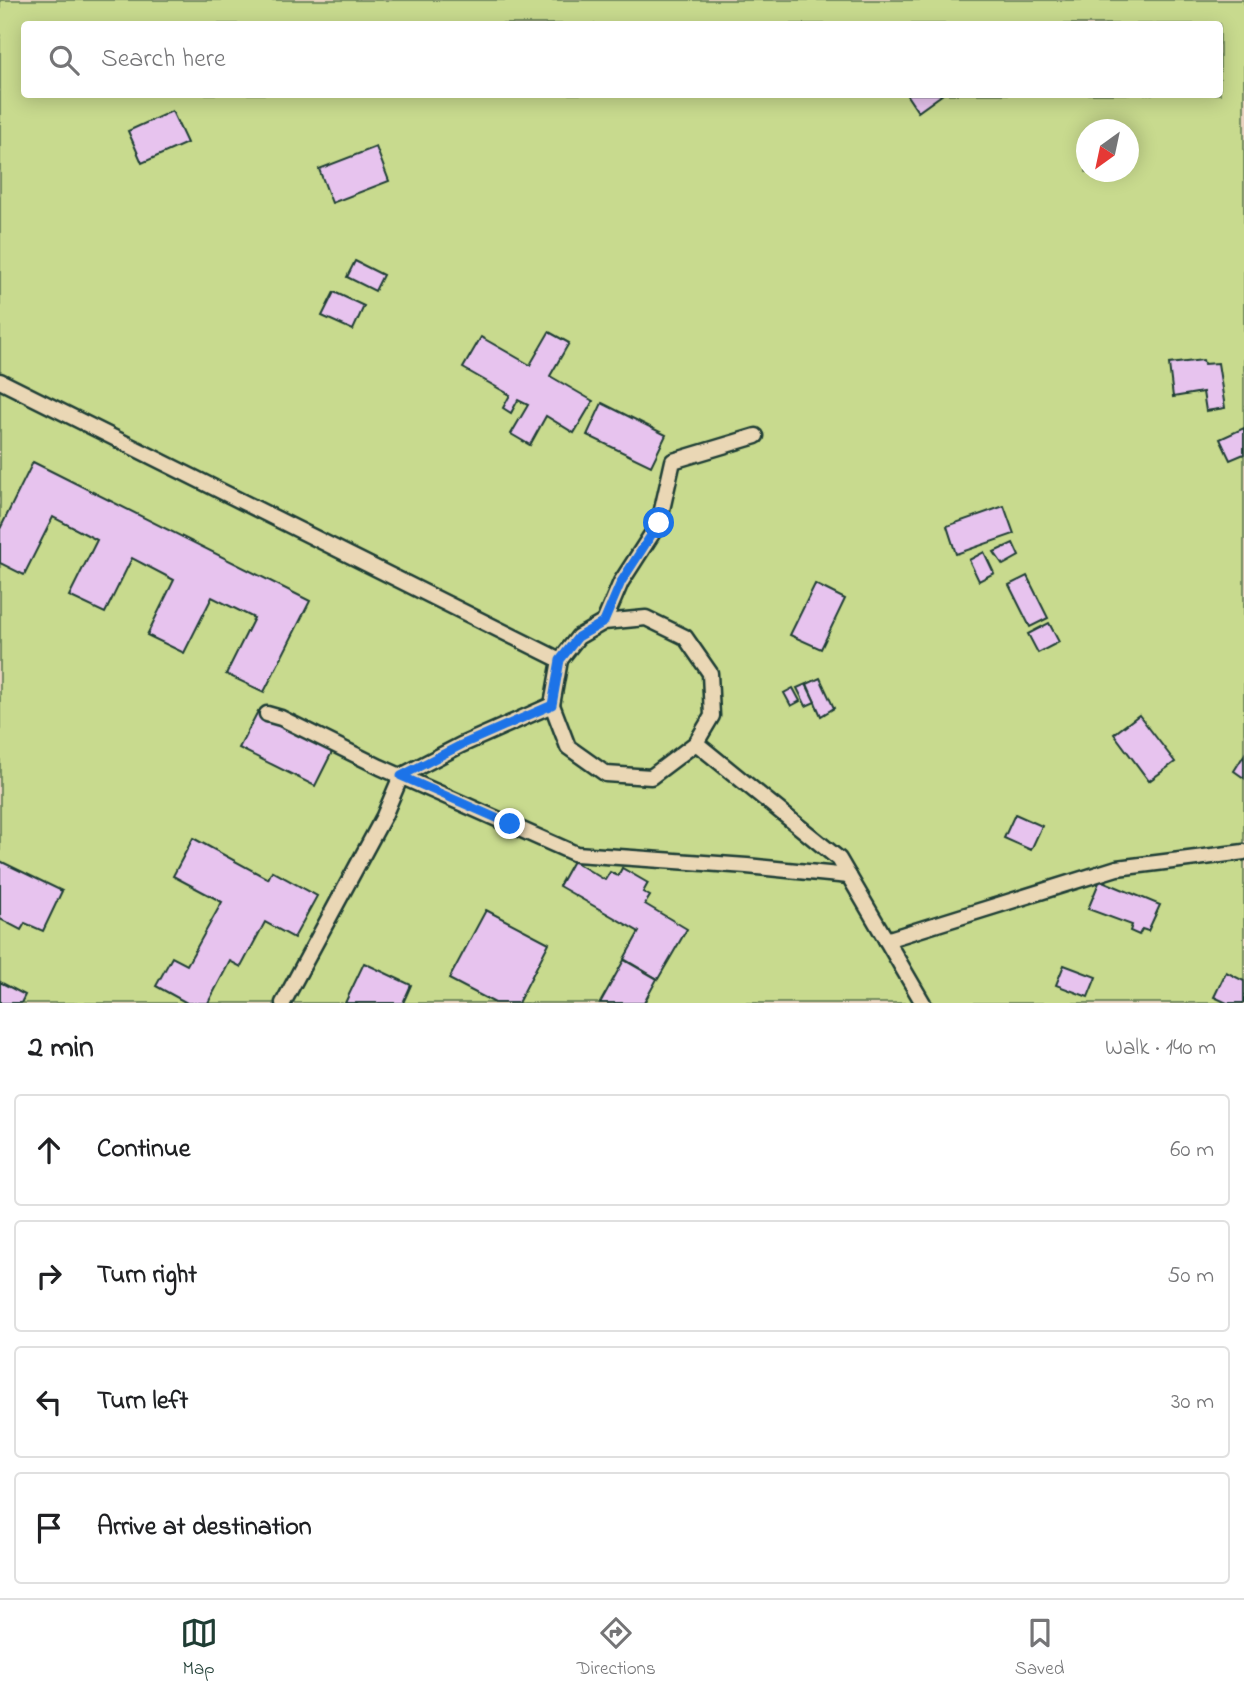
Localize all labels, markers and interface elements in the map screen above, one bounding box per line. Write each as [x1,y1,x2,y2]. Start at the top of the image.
search box [21,21,1223,98]
icon: search [45,41,83,79]
text: Search here [101,41,226,79]
north arrow [1076,119,1139,182]
route start [643,507,674,538]
route end [494,808,525,839]
text: 2 min [28,1027,94,1071]
text: Walk · 140 m [1105,1032,1216,1065]
icon: ahead [30,1131,68,1169]
text: Continue [97,1131,190,1169]
text: 60 m [1170,1134,1214,1167]
icon: right [30,1257,68,1295]
text: Turn right [97,1257,197,1295]
text: 50 m [1167,1260,1214,1293]
icon: left [30,1383,68,1421]
text: Turn left [97,1383,188,1421]
text: 30 m [1171,1386,1214,1419]
icon: arrive [30,1509,68,1547]
text: Arrive at destination [97,1509,312,1547]
tab: Map [180,1614,218,1683]
tab: Directions [577,1614,656,1683]
tab: Saved [1015,1614,1064,1683]

